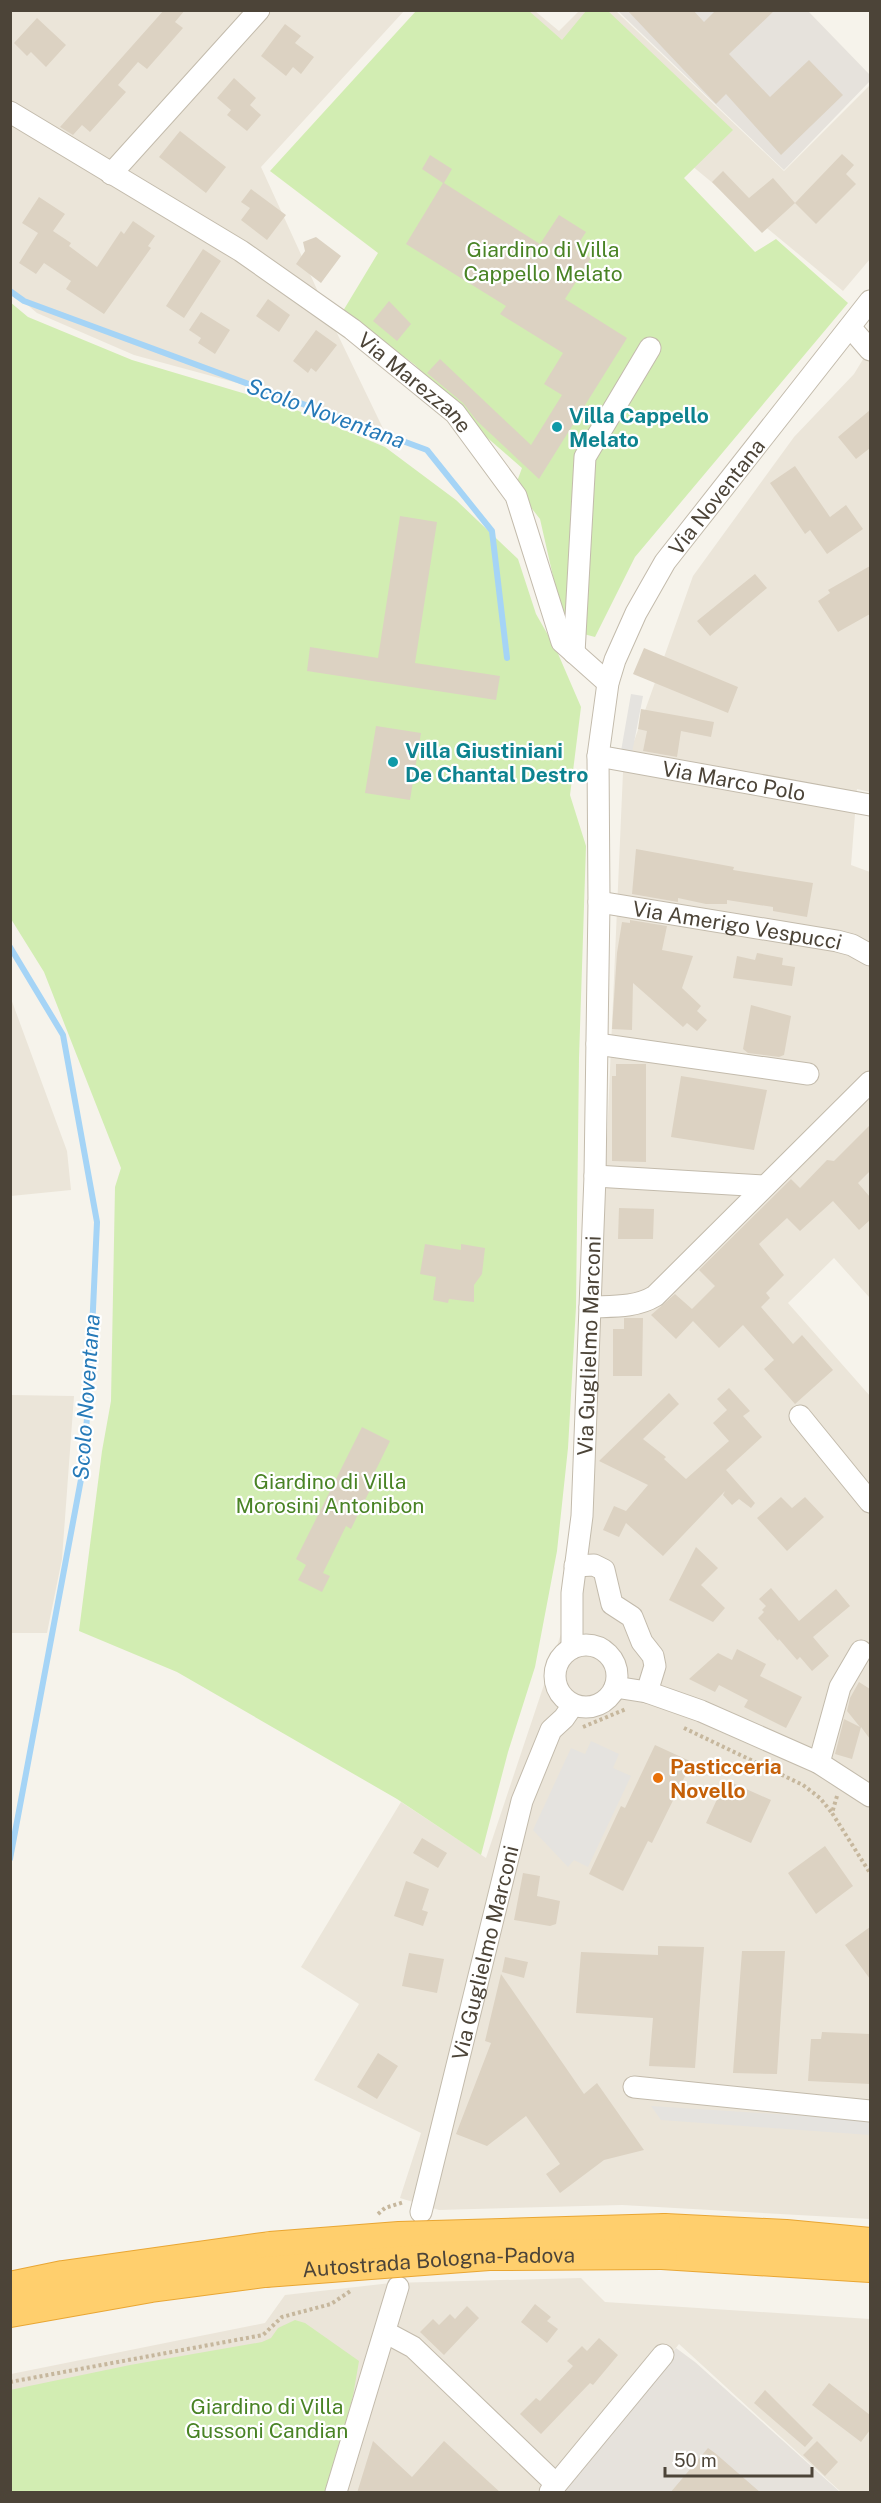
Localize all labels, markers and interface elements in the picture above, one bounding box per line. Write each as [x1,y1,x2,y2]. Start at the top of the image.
park label: Giardino di Villa Cappello Melato [463,237,623,286]
street label: Via Marezzane [353,327,477,437]
water label: Scolo Noventana [243,372,409,454]
place label: Villa Cappello Melato [569,403,709,452]
marker: Villa Cappello Melato [550,420,564,434]
street label: Via Noventana [663,433,770,560]
place label: Villa Giustiniani De Chantal Destro [405,738,588,787]
marker: Villa Giustiniani De Chantal Destro [386,755,400,769]
street label: Via Marco Polo [660,755,808,806]
street label: Via Amerigo Vespucci [631,895,845,954]
street label: Via Guglielmo Marconi [572,1235,605,1456]
water label: Scolo Noventana [67,1313,105,1481]
park label: Giardino di Villa Morosini Antonibon [236,1469,424,1518]
place label: Pasticceria Novello [670,1754,782,1803]
marker: Pasticceria Novello [651,1771,665,1785]
street label: Via Guglielmo Marconi [446,1843,523,2063]
street label: Autostrada Bologna-Padova [301,2242,575,2282]
park label: Giardino di Villa Gussoni Candian [186,2394,348,2443]
scale bar [665,2440,812,2478]
text: 50 m [674,2450,717,2471]

